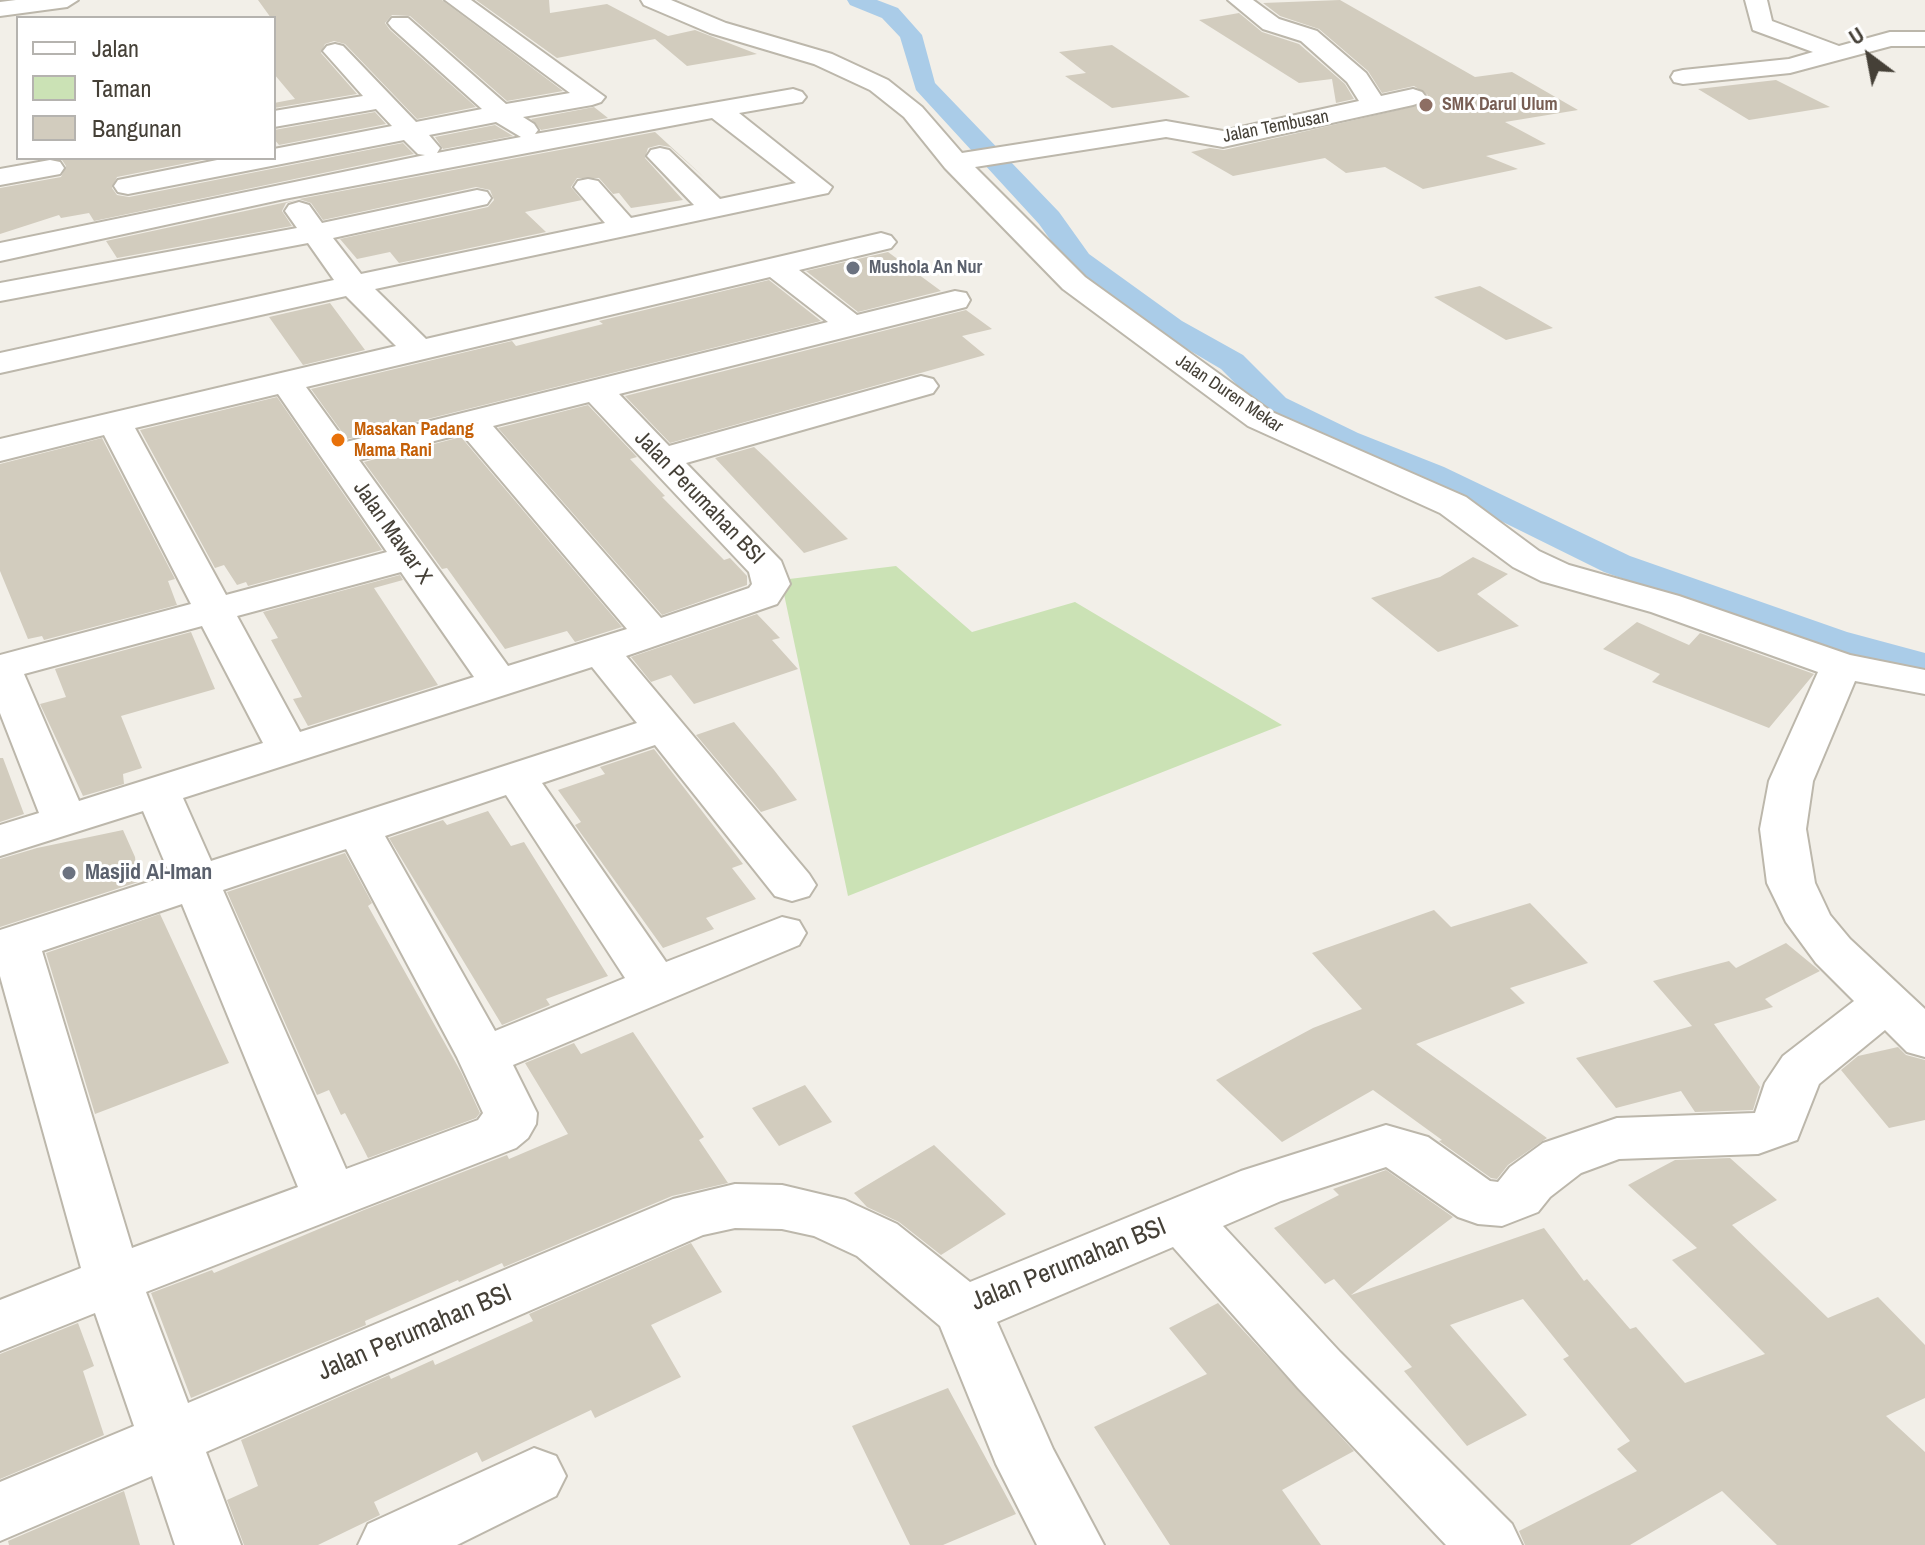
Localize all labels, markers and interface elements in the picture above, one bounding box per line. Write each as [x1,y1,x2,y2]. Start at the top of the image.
legend [16,16,276,160]
north arrow [1829,16,1909,96]
text: U [1843,19,1870,52]
text: Jalan [92,32,139,64]
text: Taman [92,72,151,104]
place label: SMK Darul Ulum [1442,94,1558,116]
marker: SMK Darul Ulum [1417,96,1435,114]
street label: Jalan Tembusan [1221,106,1331,148]
text: Bangunan [92,112,182,144]
place label: Mushola An Nur [869,257,982,279]
marker: Mushola An Nur [844,259,862,277]
street label: Jalan Duren Mekar [1171,350,1287,438]
place label: Masakan Padang Mama Rani [354,419,474,462]
street label: Jalan Perumahan BSI [629,426,769,570]
marker: Masakan Padang Mama Rani [329,431,347,449]
street label: Jalan Mawar X [347,477,437,589]
place label: Masjid Al-Iman [85,860,212,886]
marker: Masjid Al-Iman [60,864,78,882]
street label: Jalan Perumahan BSI [967,1212,1171,1318]
street label: Jalan Perumahan BSI [313,1278,517,1388]

